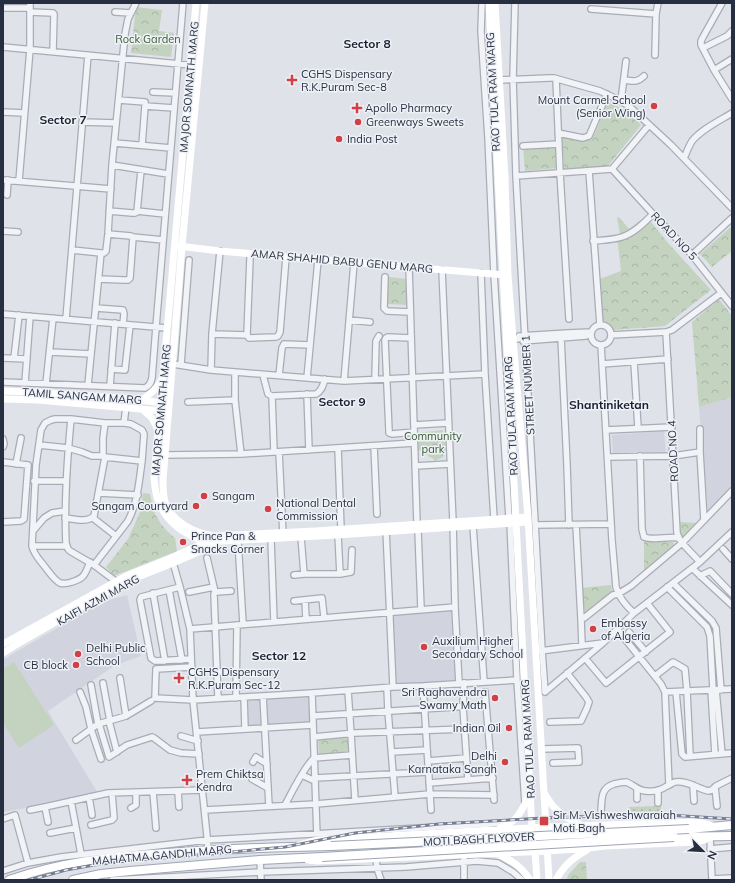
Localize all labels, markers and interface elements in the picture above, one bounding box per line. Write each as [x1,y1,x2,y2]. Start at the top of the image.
street label: MAJOR SOMNATH MARG [176,21,202,153]
park label: Rock Garden [115,32,181,46]
street label: RAO TULA RAM MARG [483,32,503,152]
district label: Sector 8 [343,36,391,51]
place label: CGHS Dispensary R.K.Puram Sec-8 [301,67,392,94]
marker: CGHS Dispensary R.K.Puram Sec-8 [286,74,298,86]
place label: Mount Carmel School (Senior Wing) [538,93,646,120]
place label: Apollo Pharmacy [365,101,452,115]
marker: Mount Carmel School (Senior Wing) [649,101,659,111]
marker: Apollo Pharmacy [352,103,362,113]
district label: Sector 7 [39,112,87,127]
place label: Greenways Sweets [366,115,464,129]
marker: Greenways Sweets [353,117,363,127]
place label: India Post [347,132,398,146]
marker: India Post [334,134,344,144]
street label: ROAD NO 5 [648,209,700,263]
street label: AMAR SHAHID BABU GENU MARG [251,246,433,276]
street label: STREET NUMBER 1 [518,335,538,435]
street label: MAJOR SOMNATH MARG [148,344,174,476]
street label: RAO TULA RAM MARG [501,356,521,476]
street label: TAMIL SANGAM MARG [22,385,142,407]
district label: Sector 9 [318,394,366,409]
district label: Shantiniketan [569,397,649,412]
street label: ROAD NO 4 [664,420,682,482]
park label: Community park [404,429,462,456]
place label: Sangam [212,489,255,503]
marker: Sangam [199,491,209,501]
place label: National Dental Commission [276,496,356,523]
place label: Sangam Courtyard [92,499,188,513]
marker: Sangam Courtyard [191,501,201,511]
marker: National Dental Commission [263,504,273,514]
place label: Prince Pan & Snacks Corner [191,529,264,556]
marker: Prince Pan & Snacks Corner [178,537,188,547]
street label: KAIFI AZMI MARG [54,571,142,629]
place label: Embassy of Algeria [601,616,650,643]
marker: Embassy of Algeria [588,624,598,634]
place label: Auxilium Higher Secondary School [432,634,523,661]
place label: Delhi Public School [86,641,146,668]
marker: Auxilium Higher Secondary School [419,642,429,652]
district label: Sector 12 [252,648,306,663]
marker: Delhi Public School [73,649,83,659]
place label: CB block [24,658,68,672]
marker: CB block [71,660,81,670]
place label: CGHS Dispensary R.K.Puram Sec-12 [188,665,281,692]
marker: CGHS Dispensary R.K.Puram Sec-12 [173,672,185,684]
street label: RAO TULA RAM MARG [518,679,538,799]
place label: Sri Raghavendra Swamy Math [402,685,487,712]
marker: Sri Raghavendra Swamy Math [490,693,500,703]
place label: Indian Oil [453,721,501,735]
marker: Indian Oil [504,723,514,733]
place label: Delhi Karnataka Sangh [408,749,497,776]
marker: Delhi Karnataka Sangh [500,757,510,767]
place label: Prem Chiktsa Kendra [196,767,264,794]
marker: Prem Chiktsa Kendra [181,774,193,786]
place label: Sir M. Vishweshwaraiah Moti Bagh [553,808,676,835]
marker: Sir M. Vishweshwaraiah Moti Bagh [538,815,550,827]
street label: MOTI BAGH FLYOVER [423,829,535,849]
north arrow [683,831,723,871]
street label: MAHATMA GANDHI MARG [92,842,232,868]
text: N [704,848,720,862]

